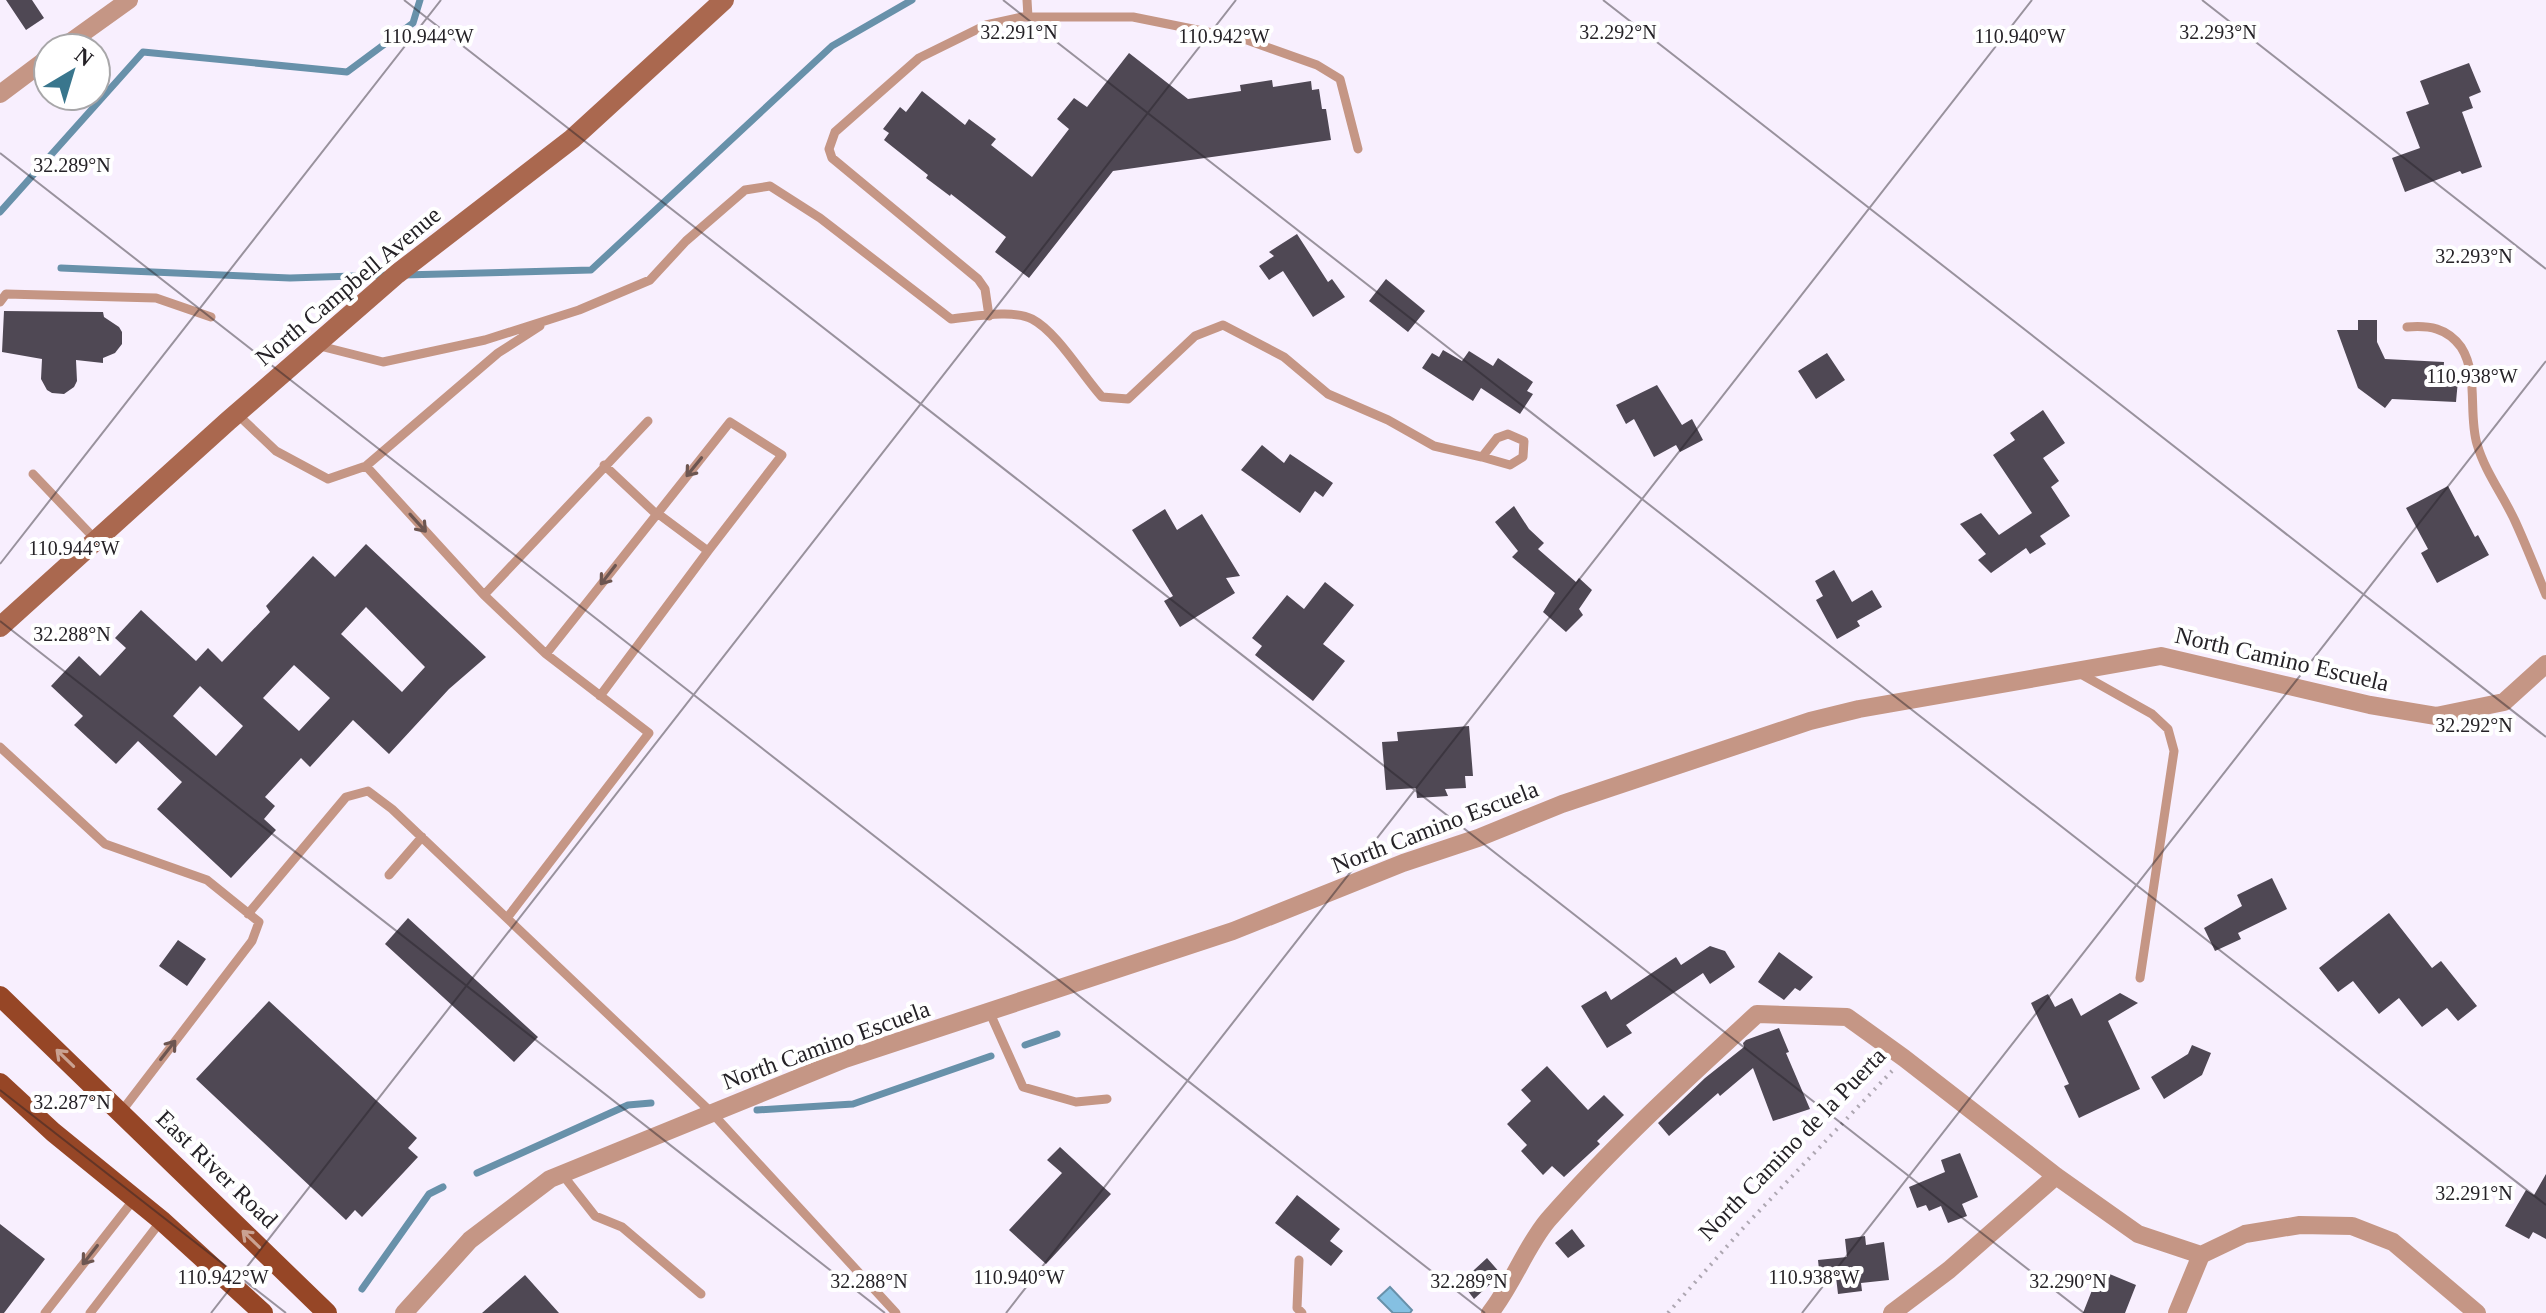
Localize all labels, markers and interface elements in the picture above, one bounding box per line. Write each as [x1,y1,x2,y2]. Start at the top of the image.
text: 32.291°N [980,21,1058,43]
text: 32.292°N [1579,21,1657,43]
text: 32.293°N [2179,21,2257,43]
text: 110.944°W [382,25,474,47]
text: 110.942°W [1178,25,1270,47]
text: 110.940°W [1974,25,2066,47]
north arrow [32,32,112,112]
text: N [70,42,98,71]
text: 32.289°N [33,154,111,176]
street label: North Campbell Avenue [250,201,446,371]
text: 32.293°N [2435,245,2513,267]
text: 110.938°W [2426,365,2518,387]
one-way arrow [685,457,703,478]
one-way arrow [409,513,427,533]
text: 110.944°W [28,537,120,559]
one-way arrow [600,564,617,585]
street label: North Camino Escuela [2173,622,2392,696]
text: 32.288°N [33,623,111,645]
text: 32.292°N [2435,714,2513,736]
street label: North Camino Escuela [1328,776,1542,878]
street label: North Camino Escuela [719,995,933,1095]
one-way arrow [160,1040,177,1061]
street label: North Camino de la Puerta [1693,1042,1891,1246]
one-way arrow [55,1048,75,1067]
text: 32.287°N [33,1091,111,1113]
street label: East River Road [151,1105,283,1233]
text: 32.291°N [2435,1182,2513,1204]
one-way arrow [242,1230,261,1249]
one-way arrow [82,1244,99,1265]
text: 110.942°W [177,1266,269,1288]
text: 110.940°W [973,1266,1065,1288]
text: 110.938°W [1768,1266,1860,1288]
text: 32.288°N [830,1270,908,1292]
text: 32.289°N [1430,1270,1508,1292]
text: 32.290°N [2029,1270,2107,1292]

